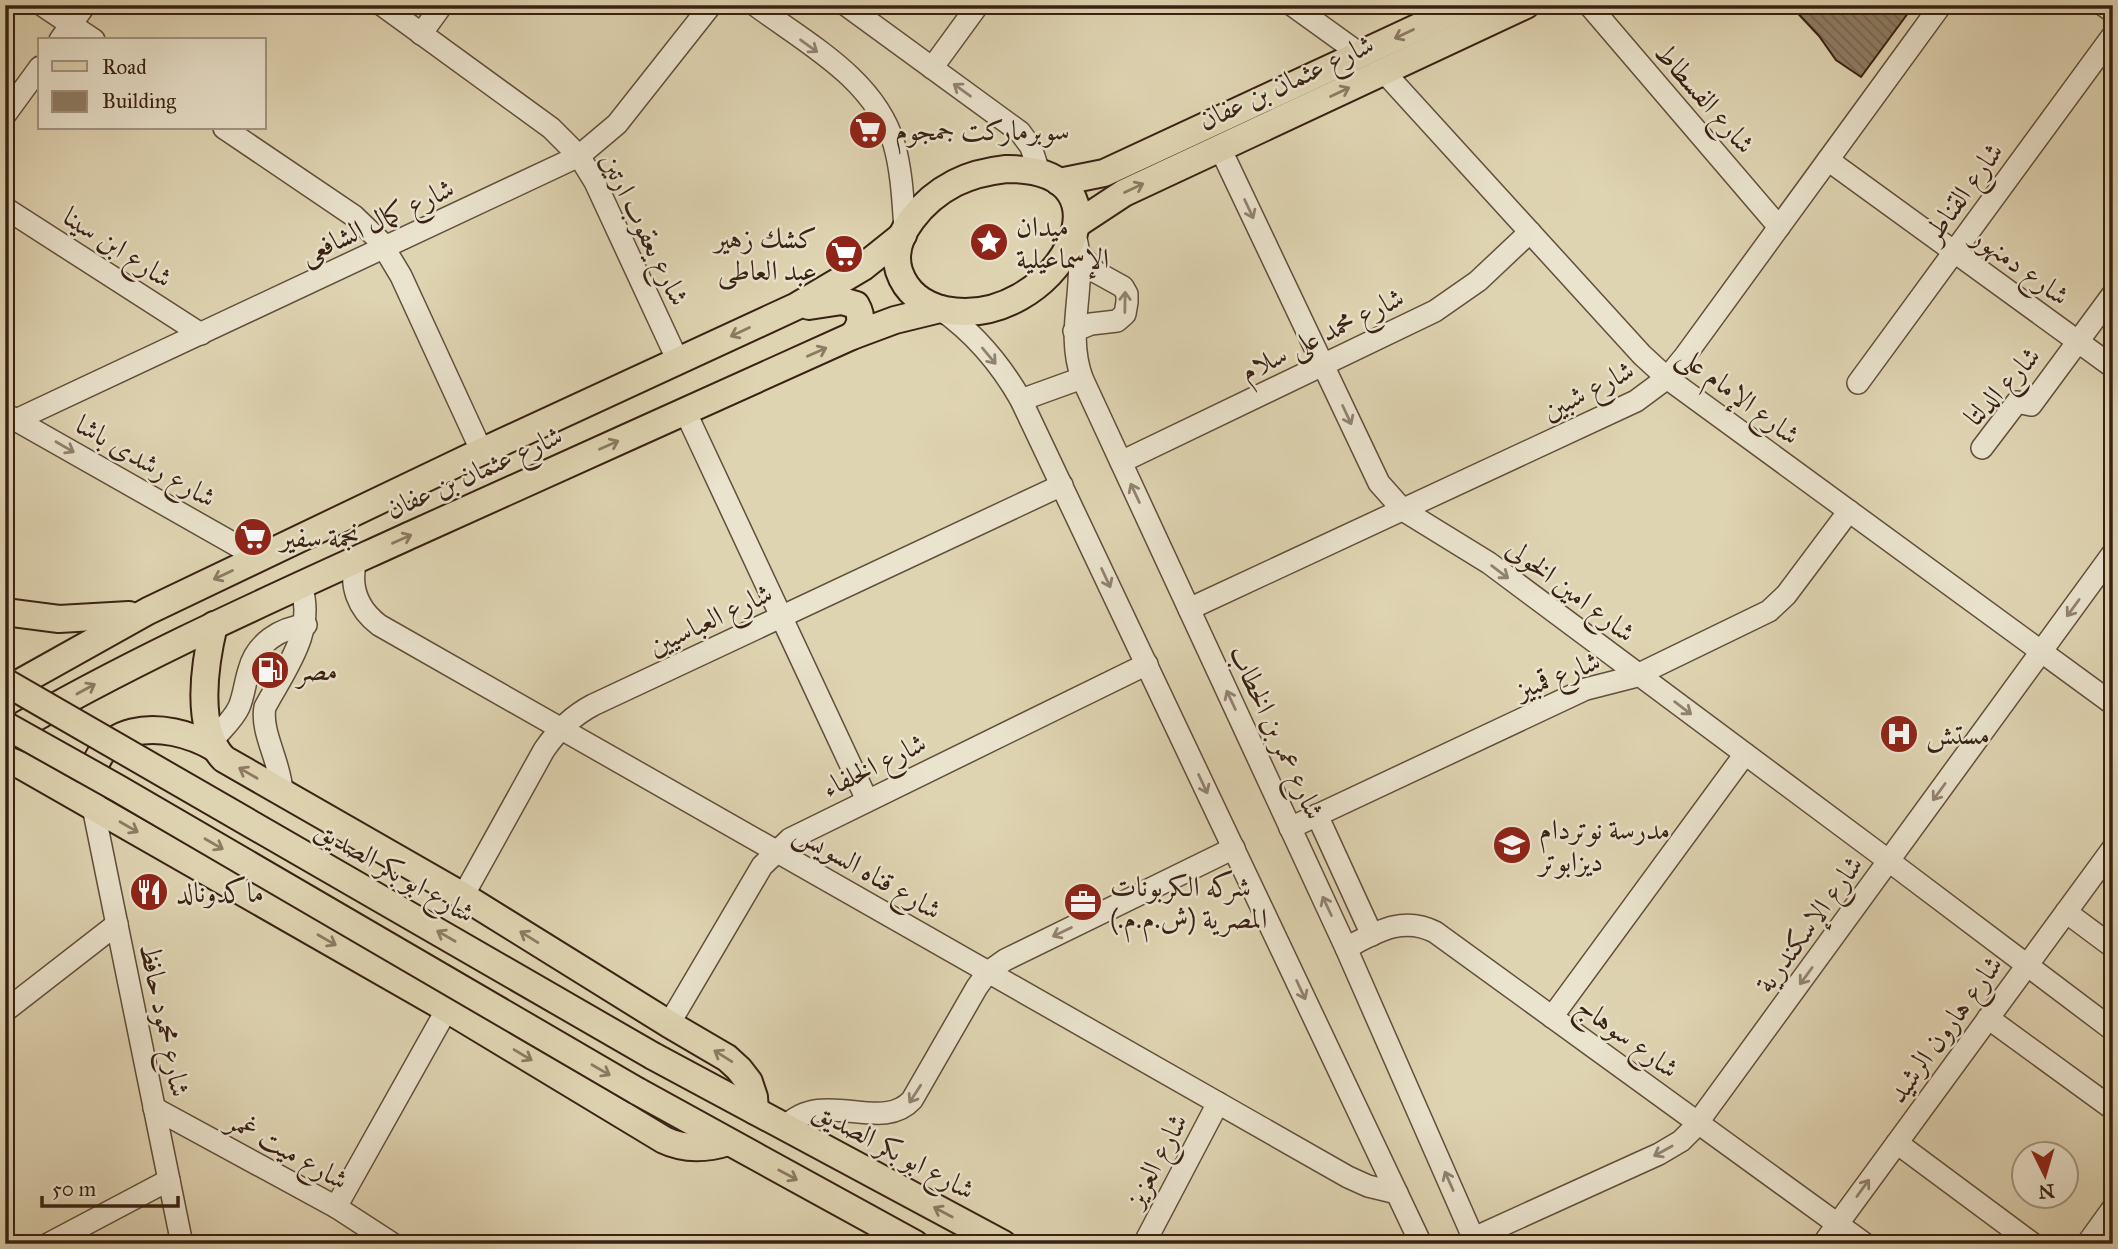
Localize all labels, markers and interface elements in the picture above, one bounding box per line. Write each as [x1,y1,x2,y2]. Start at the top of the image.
street label: شارع عثمان بن عفان [1193,26,1382,143]
one-way arrow [1394,28,1415,41]
street label: شارع الفسطاط [1643,35,1763,165]
legend [38,38,266,130]
one-way arrow [800,38,818,53]
text: Road [102,54,147,80]
one-way arrow [953,83,972,97]
one-way arrow [1329,85,1351,98]
text: Building [102,88,176,114]
supermarket icon: سوبرماركت جمجوم [847,109,889,151]
place label: سوبرماركت جمجوم [895,113,1070,155]
street label: شارع القناطر [1913,135,2016,255]
street label: شارع يعقوب ارتين [587,147,697,314]
street label: شارع كمال الشافعى [294,170,462,277]
one-way arrow [1123,180,1144,194]
one-way arrow [1243,198,1256,220]
street label: شارع ابن سينا [53,199,179,300]
place label: ميدان الإسماعيلية [1016,209,1109,280]
street label: شارع دمنهور [1960,217,2077,318]
place label: كشك زهير عبد العاطى [711,221,817,290]
place icon: ميدان الإسماعيلية [968,221,1010,263]
supermarket icon: كشك زهير عبد العاطى [823,233,865,275]
street label: شارع محمد على سلام [1234,279,1413,395]
one-way arrow [1118,291,1132,314]
one-way arrow [729,327,750,340]
street label: شارع الإمام على [1667,338,1807,458]
street label: شارع الدلتا [1956,339,2052,437]
one-way arrow [806,345,827,358]
one-way arrow [981,346,997,364]
street label: شارع شبين [1536,352,1643,433]
one-way arrow [1340,404,1354,425]
street label: شارع رشدى باشا [67,407,222,520]
street label: شارع عثمان بن عفان [380,417,570,532]
one-way arrow [598,438,620,451]
one-way arrow [54,440,74,454]
one-way arrow [1128,483,1141,505]
supermarket icon: نجمة سفير [232,516,274,558]
place label: نجمة سفير [277,520,360,555]
street label: شارع امين الخولى [1496,530,1642,655]
one-way arrow [391,532,412,545]
one-way arrow [1491,565,1509,580]
one-way arrow [1100,567,1113,588]
one-way arrow [213,568,234,582]
street label: شارع العباسيين [642,575,780,668]
one-way arrow [2065,598,2080,617]
street label: شارع عمر بن الخطاب [1216,639,1333,827]
street label: شارع قمبيز [1508,643,1607,714]
fuel station icon: مصر [249,649,291,691]
place label: مصر [294,653,338,689]
one-way arrow [75,682,96,695]
one-way arrow [1224,690,1237,711]
one-way arrow [1673,701,1692,715]
hospital icon: مستش [1878,713,1920,755]
place label: مستش [1926,717,1990,753]
street label: شارع الخلفاء [816,725,934,811]
one-way arrow [238,766,259,779]
one-way arrow [1197,773,1211,794]
one-way arrow [1932,782,1946,801]
street label: شارع ابو بكر الصديق [306,811,481,936]
place label: مدرسة نوتردام ديزابوتر [1536,812,1670,879]
street label: شارع قناه السويس [785,815,948,932]
one-way arrow [119,820,139,834]
school or university icon: مدرسة نوتردام ديزابوتر [1491,824,1533,866]
one-way arrow [203,837,223,851]
street label: شارع الإسكندرية [1747,848,1876,1003]
place label: شركه الكربونات المصرية (ش.م.م.) [1110,869,1267,943]
restaurant icon: ماكدونالد [128,871,170,913]
place label: ماكدونالد [176,875,264,910]
office icon: شركه الكربونات المصرية (ش.م.م.) [1062,881,1104,923]
one-way arrow [1320,896,1333,917]
one-way arrow [1052,925,1073,939]
one-way arrow [436,929,456,943]
one-way arrow [519,929,539,943]
one-way arrow [316,933,336,947]
street label: شارع محمود حافظ [126,940,198,1101]
street label: شارع هارون الرشيد [1880,948,2015,1113]
one-way arrow [1798,966,1813,985]
one-way arrow [1295,979,1308,1000]
street label: شارع سوهاج [1565,988,1686,1092]
one-way arrow [513,1048,533,1062]
one-way arrow [713,1048,733,1062]
one-way arrow [590,1063,610,1077]
one-way arrow [907,1084,922,1103]
street label: شارع ابو بكر الصديق [804,1093,981,1213]
street label: شارع ميت غمر [216,1101,354,1203]
street label: شارع العزيز [1115,1107,1200,1218]
north arrow [2010,1140,2080,1210]
one-way arrow [1653,1145,1674,1158]
scale bar [42,1165,178,1209]
one-way arrow [777,1168,798,1182]
one-way arrow [1442,1171,1455,1192]
text: 50 m [52,1176,97,1202]
text: N [2037,1179,2055,1204]
one-way arrow [1856,1180,1871,1198]
one-way arrow [933,1204,954,1218]

